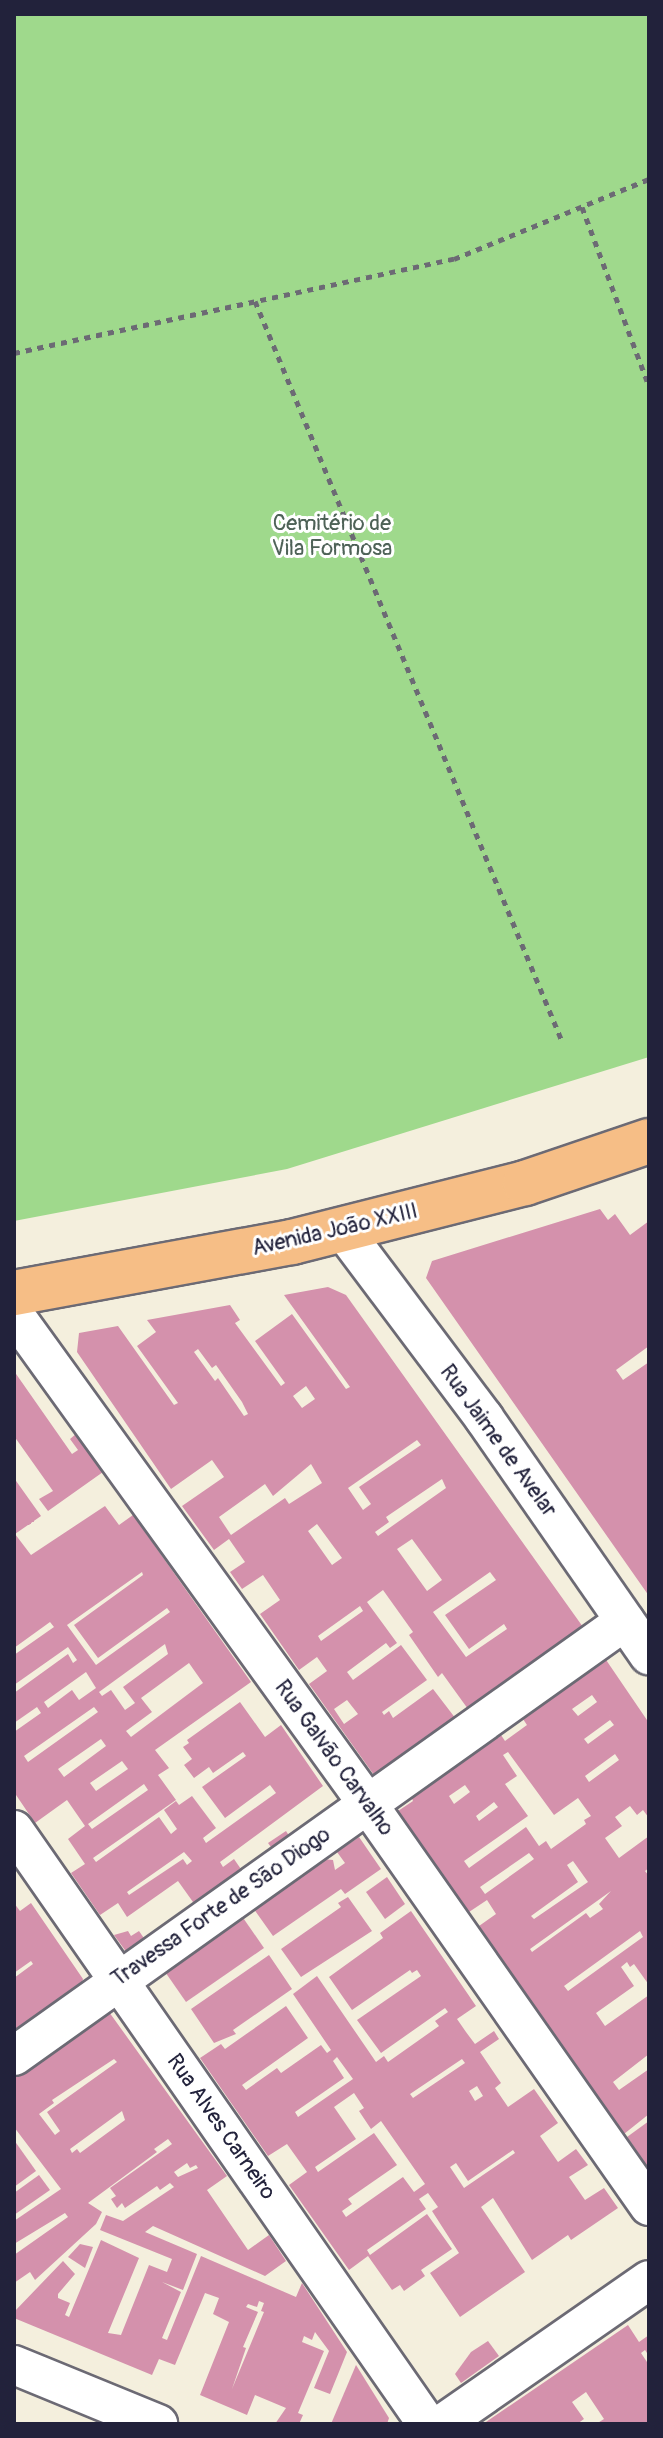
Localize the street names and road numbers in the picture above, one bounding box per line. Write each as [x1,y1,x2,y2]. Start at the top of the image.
street label: Avenida João XXIII [250,1198,420,1262]
street label: Rua Jaime de Avelar [434,1360,562,1522]
street label: Rua Galvão Carvalho [269,1675,399,1841]
street label: Travessa Forte de São Diogo [106,1821,336,1993]
street label: Rua Alves Carneiro [161,2049,281,2205]

